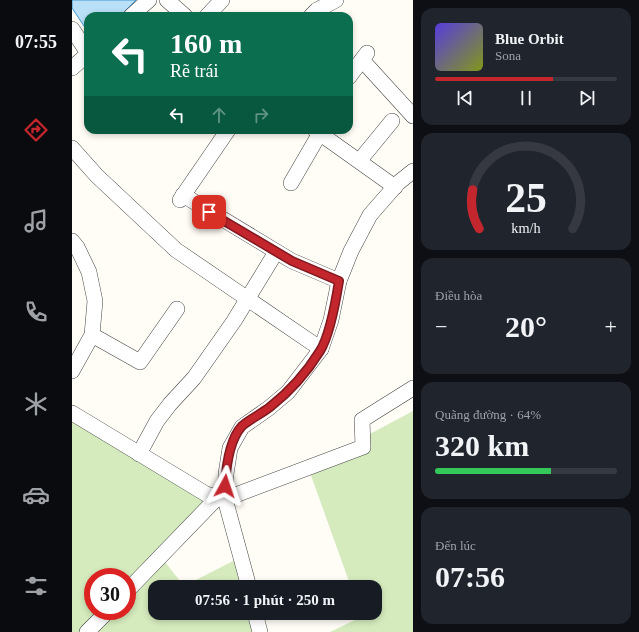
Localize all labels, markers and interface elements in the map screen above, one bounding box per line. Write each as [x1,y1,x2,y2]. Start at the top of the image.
icon: left [104,28,156,80]
text: 160 m [170,28,242,59]
text: Blue Orbit [495,31,564,47]
text: 07:55 [15,32,57,52]
text: Sona [495,48,521,63]
text: Rẽ trái [170,61,218,81]
icon: previous [454,87,476,109]
icon: pause [515,87,537,109]
icon: next [576,87,598,109]
icon: left [166,104,188,126]
icon: ahead [208,104,230,126]
icon: right [250,104,272,126]
icon: directions [22,116,50,144]
text: 25 [505,175,547,221]
pin [192,195,226,229]
icon: arrive [198,201,220,223]
icon: music [22,207,50,235]
text: km/h [511,220,541,236]
text: Điều hòa [435,288,482,303]
icon: phone [22,298,50,326]
text: 20° [505,310,547,343]
text: − [435,314,447,339]
text: + [605,314,617,339]
icon: climate [22,390,50,418]
text: Quãng đường · 64% [435,407,541,422]
text: 320 km [435,429,529,462]
position arrow [204,465,246,507]
icon: car [22,481,50,509]
text: Đến lúc [435,538,476,553]
text: 07:56 [435,560,505,593]
speed limit sign: 30 [84,568,136,620]
icon: filters [22,572,50,600]
text: 07:56 · 1 phút · 250 m [195,592,335,608]

